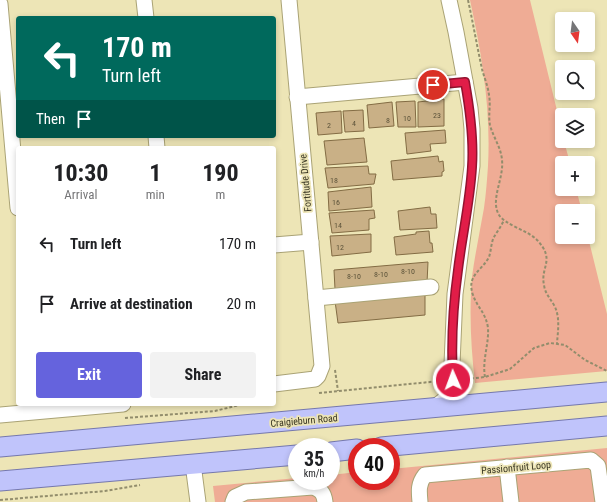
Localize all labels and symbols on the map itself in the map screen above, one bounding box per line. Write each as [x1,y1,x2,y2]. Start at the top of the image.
north arrow [555,12,595,52]
pin [416,68,450,102]
house number: 23 [433,111,441,120]
house number: 10 [403,114,411,123]
house number: 8 [386,116,390,125]
house number: 4 [352,119,356,128]
house number: 2 [327,121,331,130]
street label: Fortitude Drive [297,153,314,212]
house number: 18 [330,176,338,185]
house number: 16 [332,198,340,207]
house number: 14 [334,221,342,230]
house number: 12 [336,243,344,252]
house number: 8-10 [401,267,415,276]
house number: 8-10 [374,270,388,279]
house number: 8-10 [347,272,361,281]
position arrow [432,359,474,401]
street label: Craigieburn Road [270,412,338,429]
speed limit sign: 40 [348,438,400,490]
street label: Passionfruit Loop [481,459,551,476]

